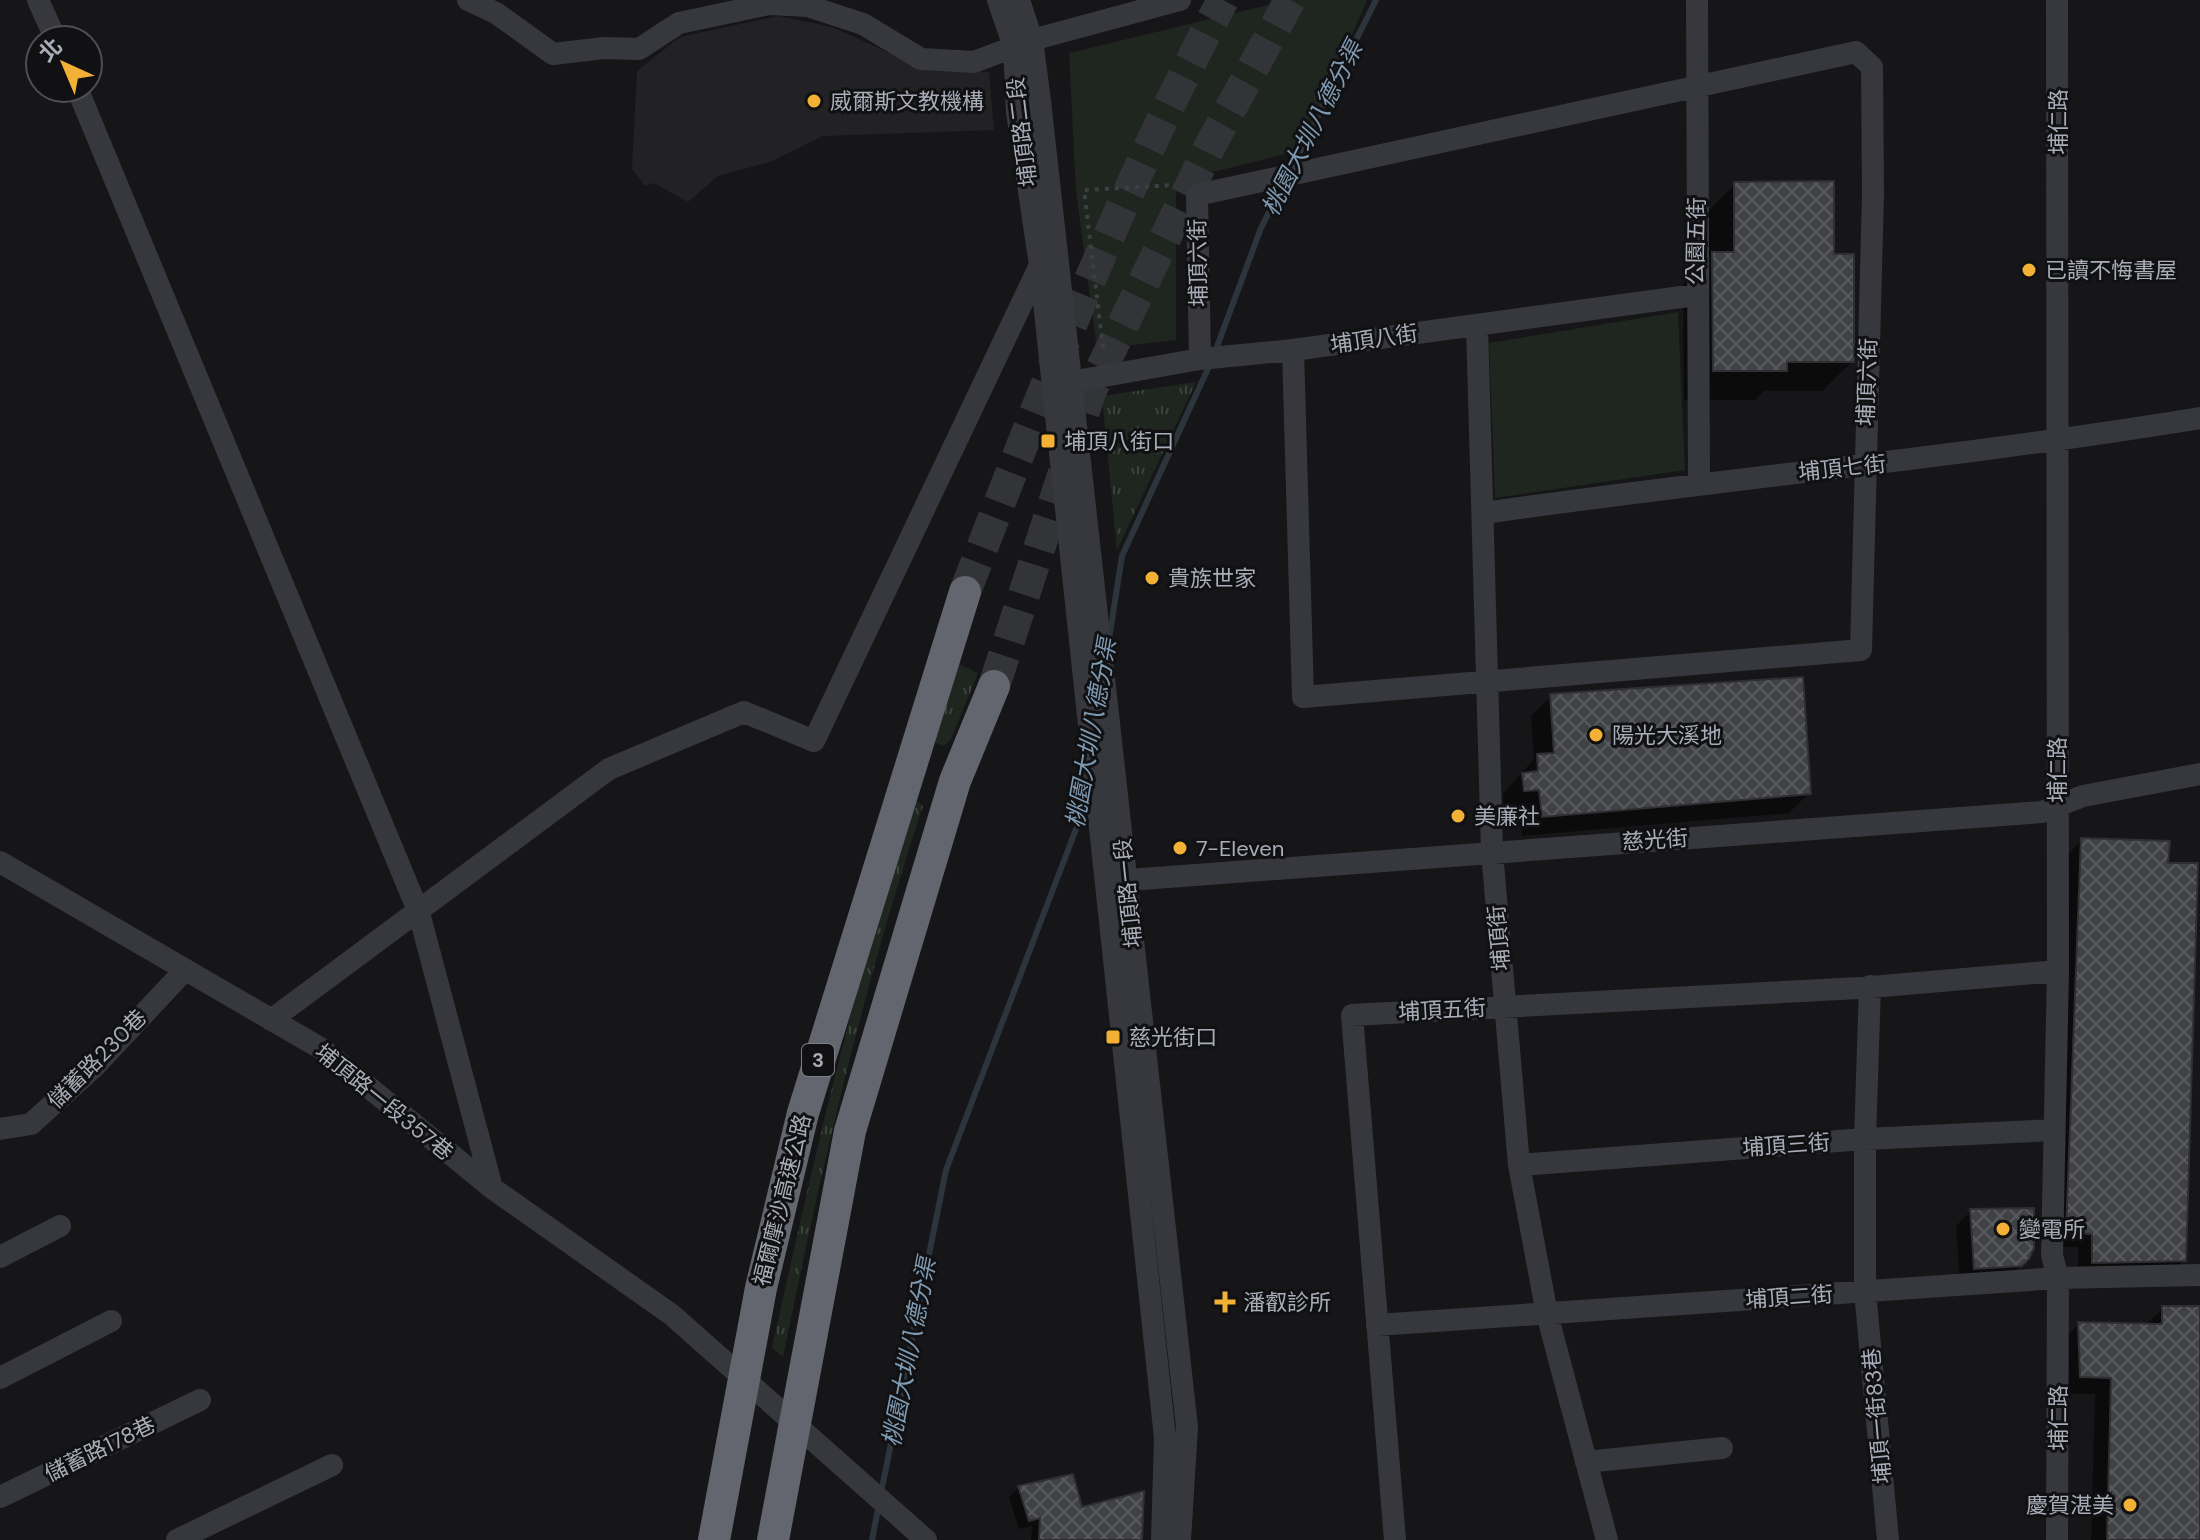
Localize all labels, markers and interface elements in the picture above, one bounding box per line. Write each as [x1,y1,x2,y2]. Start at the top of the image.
north arrow [24,24,104,104]
text: 北 [32,32,68,68]
water label: 桃園大圳八德分渠 [1255,33,1371,221]
street label: 埔頂路二段 [1001,76,1043,188]
place label: 威爾斯文教機構 [830,87,984,116]
street label: 埔仁路 [2044,89,2073,155]
marker: 威爾斯文教機構 [805,92,823,110]
street label: 公園五街 [1681,197,1711,285]
street label: 埔頂六街 [1183,219,1213,307]
place label: 已讀不悔書屋 [2045,256,2177,285]
marker: 已讀不悔書屋 [2020,261,2038,279]
street label: 埔頂八街 [1328,319,1420,359]
street label: 埔頂六街 [1851,338,1883,426]
place label: 埔頂八街口 [1064,427,1174,456]
marker: 埔頂八街口 [1039,432,1057,450]
street label: 埔頂七街 [1797,449,1887,487]
place label: 貴族世家 [1168,564,1256,593]
marker: 貴族世家 [1143,569,1161,587]
water label: 桃園大圳八德分渠 [1059,633,1123,830]
place label: 陽光大溪地 [1612,721,1722,750]
marker: 陽光大溪地 [1587,726,1605,744]
street label: 埔仁路 [2043,737,2072,803]
place label: 美廉社 [1474,802,1540,831]
marker: 美廉社 [1449,807,1467,825]
street label: 慈光街 [1621,823,1689,857]
place label: 7-Eleven [1196,834,1284,863]
street label: 埔頂路一段 [1108,837,1148,949]
marker: 7-Eleven [1171,839,1189,857]
street label: 埔頂街 [1482,904,1516,972]
street label: 埔頂五街 [1397,993,1487,1027]
street label: 儲蓄路230巷 [41,1003,153,1115]
place label: 慈光街口 [1129,1023,1217,1052]
marker: 慈光街口 [1104,1028,1122,1046]
street label: 埔頂路一段357巷 [309,1037,459,1167]
road number: 3 [802,1044,834,1076]
street label: 福爾摩沙高速公路 [747,1111,817,1289]
street label: 埔頂三街 [1741,1127,1831,1163]
place label: 變電所 [2019,1215,2085,1244]
marker: 變電所 [1994,1220,2012,1238]
water label: 桃園大圳八德分渠 [875,1252,943,1449]
street label: 埔頂二街 [1744,1279,1834,1315]
place label: 潘叡診所 [1243,1288,1331,1317]
marker: 潘叡診所 [1214,1291,1236,1313]
street label: 埔頂一街83巷 [1857,1347,1897,1485]
street label: 埔仁路 [2044,1385,2073,1451]
street label: 儲蓄路178巷 [40,1410,160,1488]
place label: 慶賀湛美 [2026,1491,2114,1520]
marker: 慶賀湛美 [2121,1496,2139,1514]

